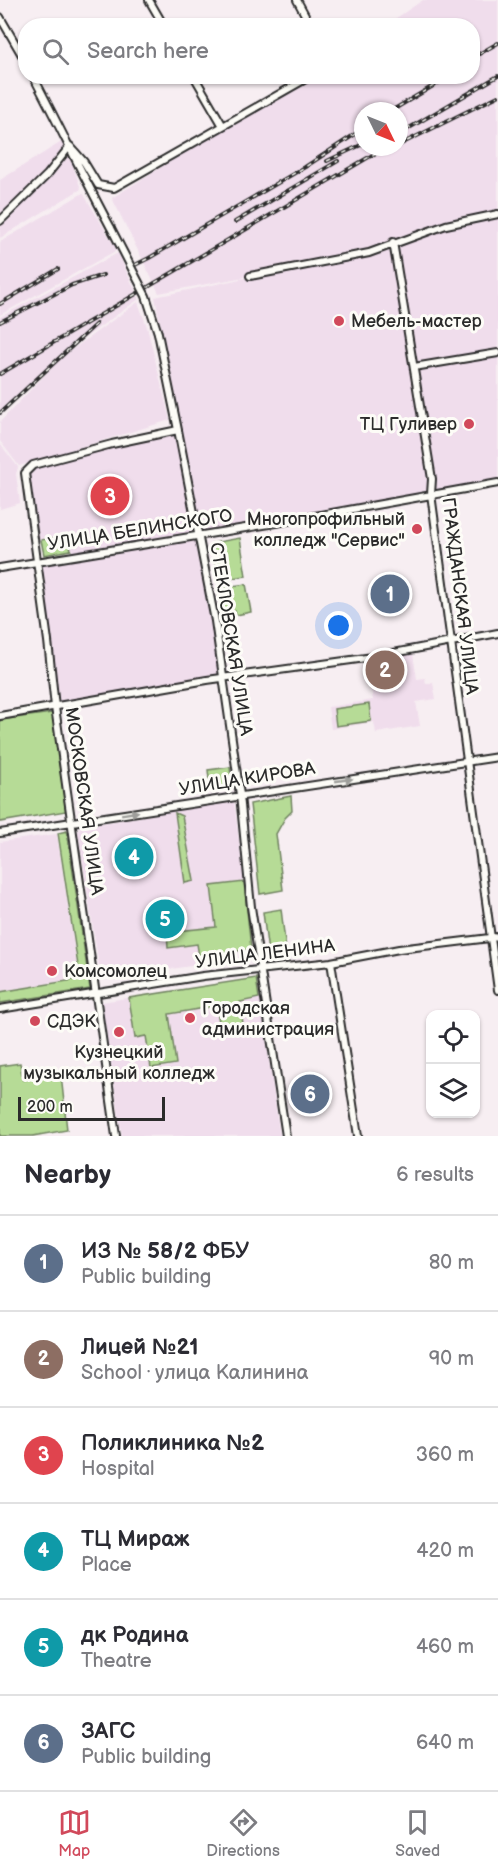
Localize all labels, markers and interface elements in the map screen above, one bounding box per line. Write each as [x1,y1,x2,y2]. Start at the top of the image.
search box [18,18,480,84]
icon: search [39,35,72,68]
text: Search here [87,38,209,65]
north arrow [354,102,408,156]
place label: Мебель-мастер [351,311,482,332]
marker: Мебель-мастер [332,314,346,328]
place label: ТЦ Гуливер [360,414,457,435]
marker: ТЦ Гуливер [462,417,476,431]
pin: 3 [90,474,130,518]
street label: ГРАЖДАНСКАЯ УЛИЦА [437,496,483,696]
street label: УЛИЦА БЕЛИНСКОГО [46,505,234,555]
place label: Многопрофильный колледж "Сервис" [247,509,405,551]
marker: Многопрофильный колледж "Сервис" [410,522,424,536]
street label: СТЕКЛОВСКАЯ УЛИЦА [205,541,257,737]
pin: 1 [370,572,410,616]
your location [324,611,353,640]
pin: 2 [366,648,404,692]
street label: МОСКОВСКАЯ УЛИЦА [60,706,108,896]
street label: УЛИЦА КИРОВА [177,758,317,800]
one-way arrow [334,775,353,784]
one-way arrow [121,808,140,817]
pin: 4 [114,834,154,880]
pin: 5 [146,896,184,942]
street label: УЛИЦА ЛЕНИНА [194,935,336,973]
place label: Комсомолец [64,961,167,982]
marker: Комсомолец [45,964,59,978]
place label: Городская администрация [202,998,334,1040]
map controls [426,1010,480,1118]
button: locate [426,1010,480,1064]
place label: СДЭК [47,1011,96,1032]
marker: Городская администрация [183,1011,197,1025]
marker: СДЭК [28,1014,42,1028]
marker: Кузнецкий музыкальный колледж [112,1025,126,1039]
place label: Кузнецкий музыкальный колледж [23,1042,215,1084]
button: layers [426,1064,480,1118]
pin: 6 [290,1072,330,1116]
scale bar [18,1094,165,1122]
text: 200 m [27,1098,73,1117]
text: Nearby [24,1160,111,1191]
text: 6 results [396,1163,474,1187]
text: ИЗ № 58/2 ФБУ [81,1238,249,1265]
text: 1 [39,1251,48,1275]
text: 80 m [429,1251,474,1275]
text: Public building [81,1265,211,1289]
text: Лицей №21 [81,1334,198,1361]
text: 2 [38,1347,49,1371]
text: 90 m [429,1347,474,1371]
text: School · улица Калинина [81,1361,309,1385]
text: Поликлиника №2 [81,1430,264,1457]
text: 3 [38,1443,49,1467]
text: 360 m [416,1443,474,1467]
text: Hospital [81,1457,154,1481]
text: ТЦ Мираж [81,1526,189,1553]
text: 4 [38,1539,49,1563]
text: 420 m [416,1539,474,1563]
text: Place [81,1553,132,1577]
text: дк Родина [81,1622,188,1649]
text: 5 [38,1635,49,1659]
text: 460 m [416,1635,474,1659]
text: Theatre [81,1649,152,1673]
text: ЗАГС [81,1718,135,1745]
text: 6 [37,1731,50,1755]
text: 640 m [416,1731,474,1755]
text: Public building [81,1745,211,1769]
tab: Map [58,1806,91,1861]
tab: Directions [206,1806,280,1861]
tab: Saved [395,1806,440,1861]

